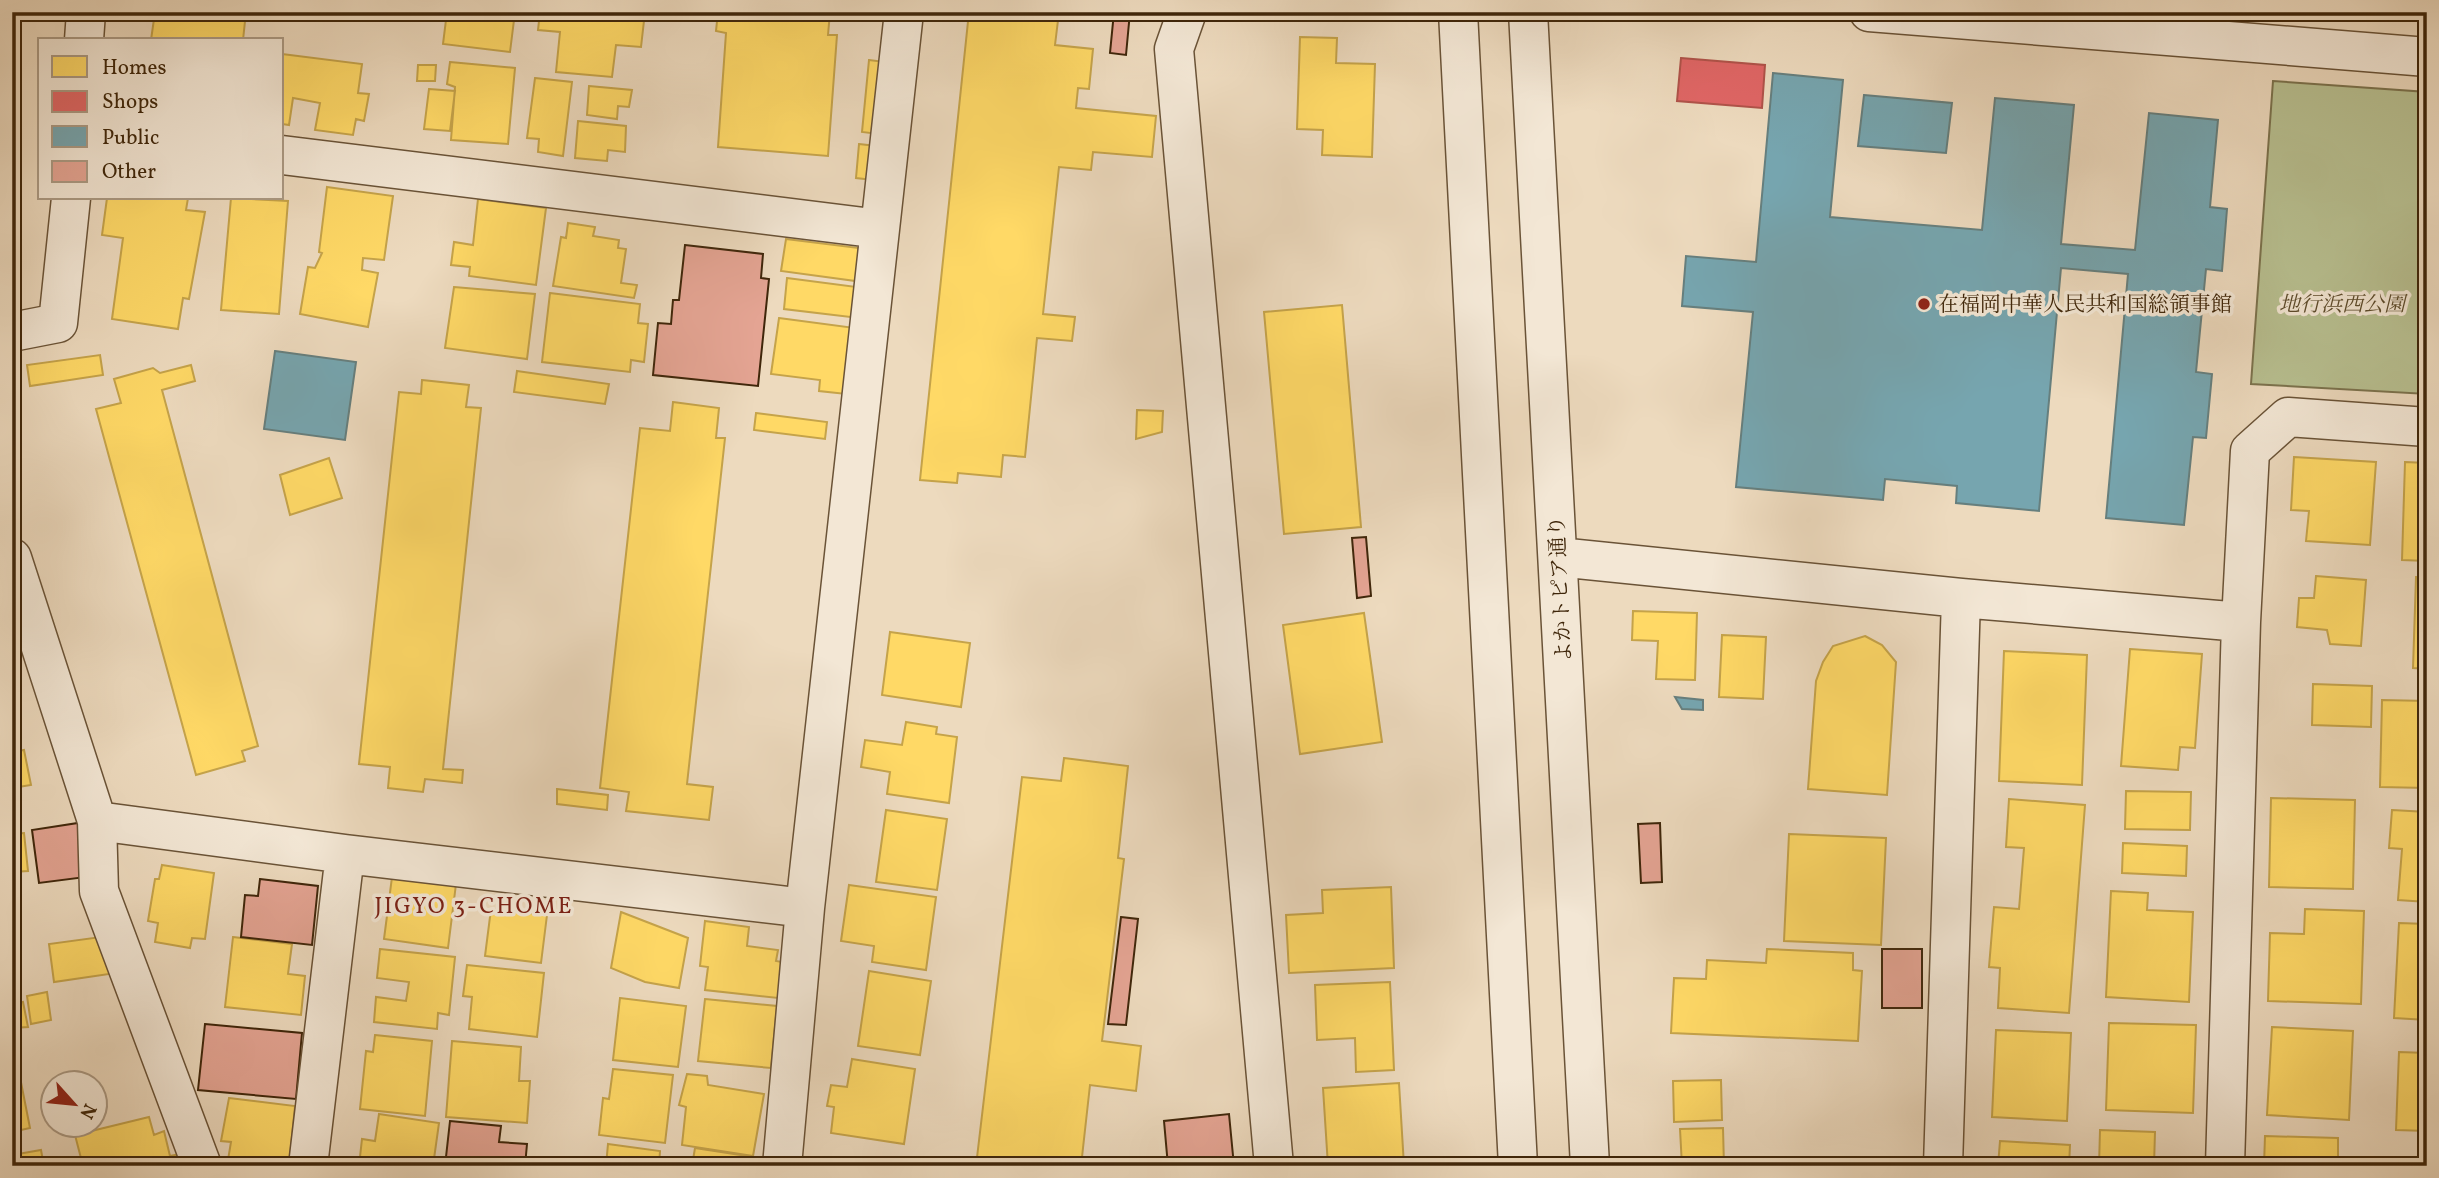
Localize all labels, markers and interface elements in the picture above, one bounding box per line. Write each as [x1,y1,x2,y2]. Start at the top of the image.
legend [38,38,284,200]
text: Homes [102,54,167,83]
text: Shops [102,88,158,117]
text: Public [102,124,159,153]
text: Other [102,158,156,187]
place label: 在福岡中華人民共和国総領事館 [1938,291,2232,320]
park label: 地行浜西公園 [2279,291,2408,320]
marker: 在福岡中華人民共和国総領事館 [1916,296,1932,312]
street label: よかトピア通り [1543,515,1580,663]
district label: JIGYO 3-CHOME [374,891,574,923]
north arrow [38,1070,108,1140]
text: N [73,1099,102,1123]

